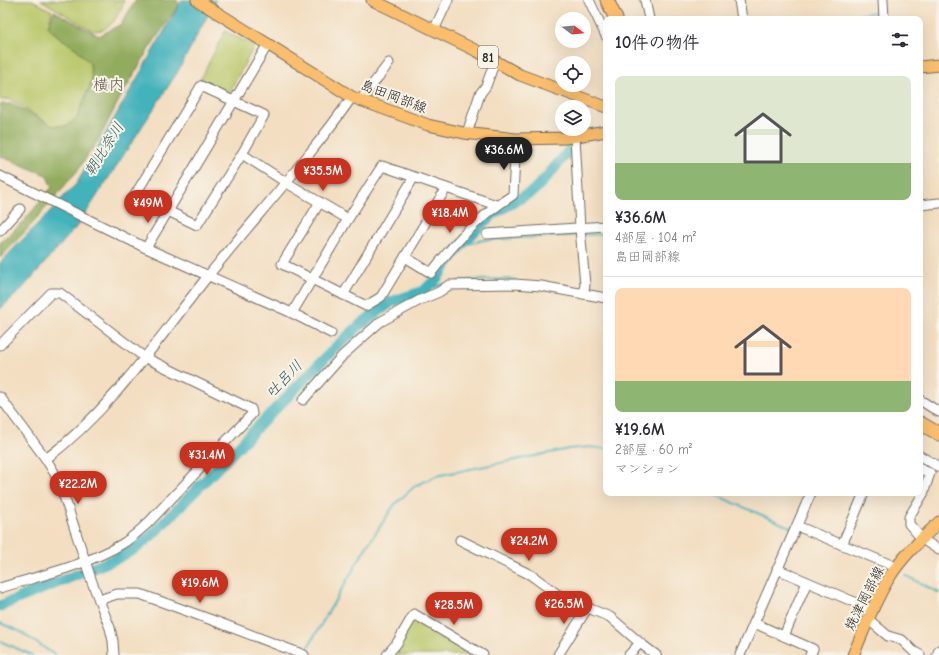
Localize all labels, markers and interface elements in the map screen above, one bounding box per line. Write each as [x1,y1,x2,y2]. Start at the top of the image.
north arrow [555,12,591,48]
map controls [555,12,591,136]
icon: filters [889,29,911,51]
text: 10件の物件 [615,33,699,52]
road number: 81 [478,46,498,68]
button: locate [555,56,591,92]
district label: 横内 [93,76,125,94]
street label: 島田岡部線 [358,76,430,117]
button: layers [555,100,591,136]
icon: home [727,102,799,174]
water label: 朝比奈川 [80,119,128,179]
pin: ¥36.6M [471,137,537,171]
text: ¥36.6M [484,142,524,157]
pin: ¥35.5M [290,158,356,192]
text: ¥35.5M [303,163,343,178]
pin: ¥49M [124,190,172,224]
text: ¥49M [133,195,163,210]
pin: ¥18.4M [417,200,483,234]
text: ¥18.4M [431,205,469,220]
text: ¥36.6M [615,208,666,227]
text: 4部屋 · 104 m² [615,230,696,245]
text: 島田岡部線 [615,249,680,264]
icon: home [727,314,799,386]
water label: 吐呂川 [262,357,306,401]
text: ¥19.6M [615,420,665,439]
pin: ¥31.4M [174,442,240,476]
text: 2部屋 · 60 m² [615,442,692,457]
text: ¥31.4M [189,447,225,462]
text: マンション [615,461,679,476]
pin: ¥22.2M [45,471,111,505]
text: ¥22.2M [59,476,97,491]
pin: ¥24.2M [496,528,562,562]
text: ¥24.2M [510,533,548,548]
street label: 焼津岡部線 [841,563,888,633]
pin: ¥19.6M [167,570,233,604]
text: ¥19.6M [181,575,219,590]
pin: ¥26.5M [531,591,597,625]
pin: ¥28.5M [421,592,487,626]
text: ¥26.5M [544,596,584,611]
text: ¥28.5M [434,597,474,612]

